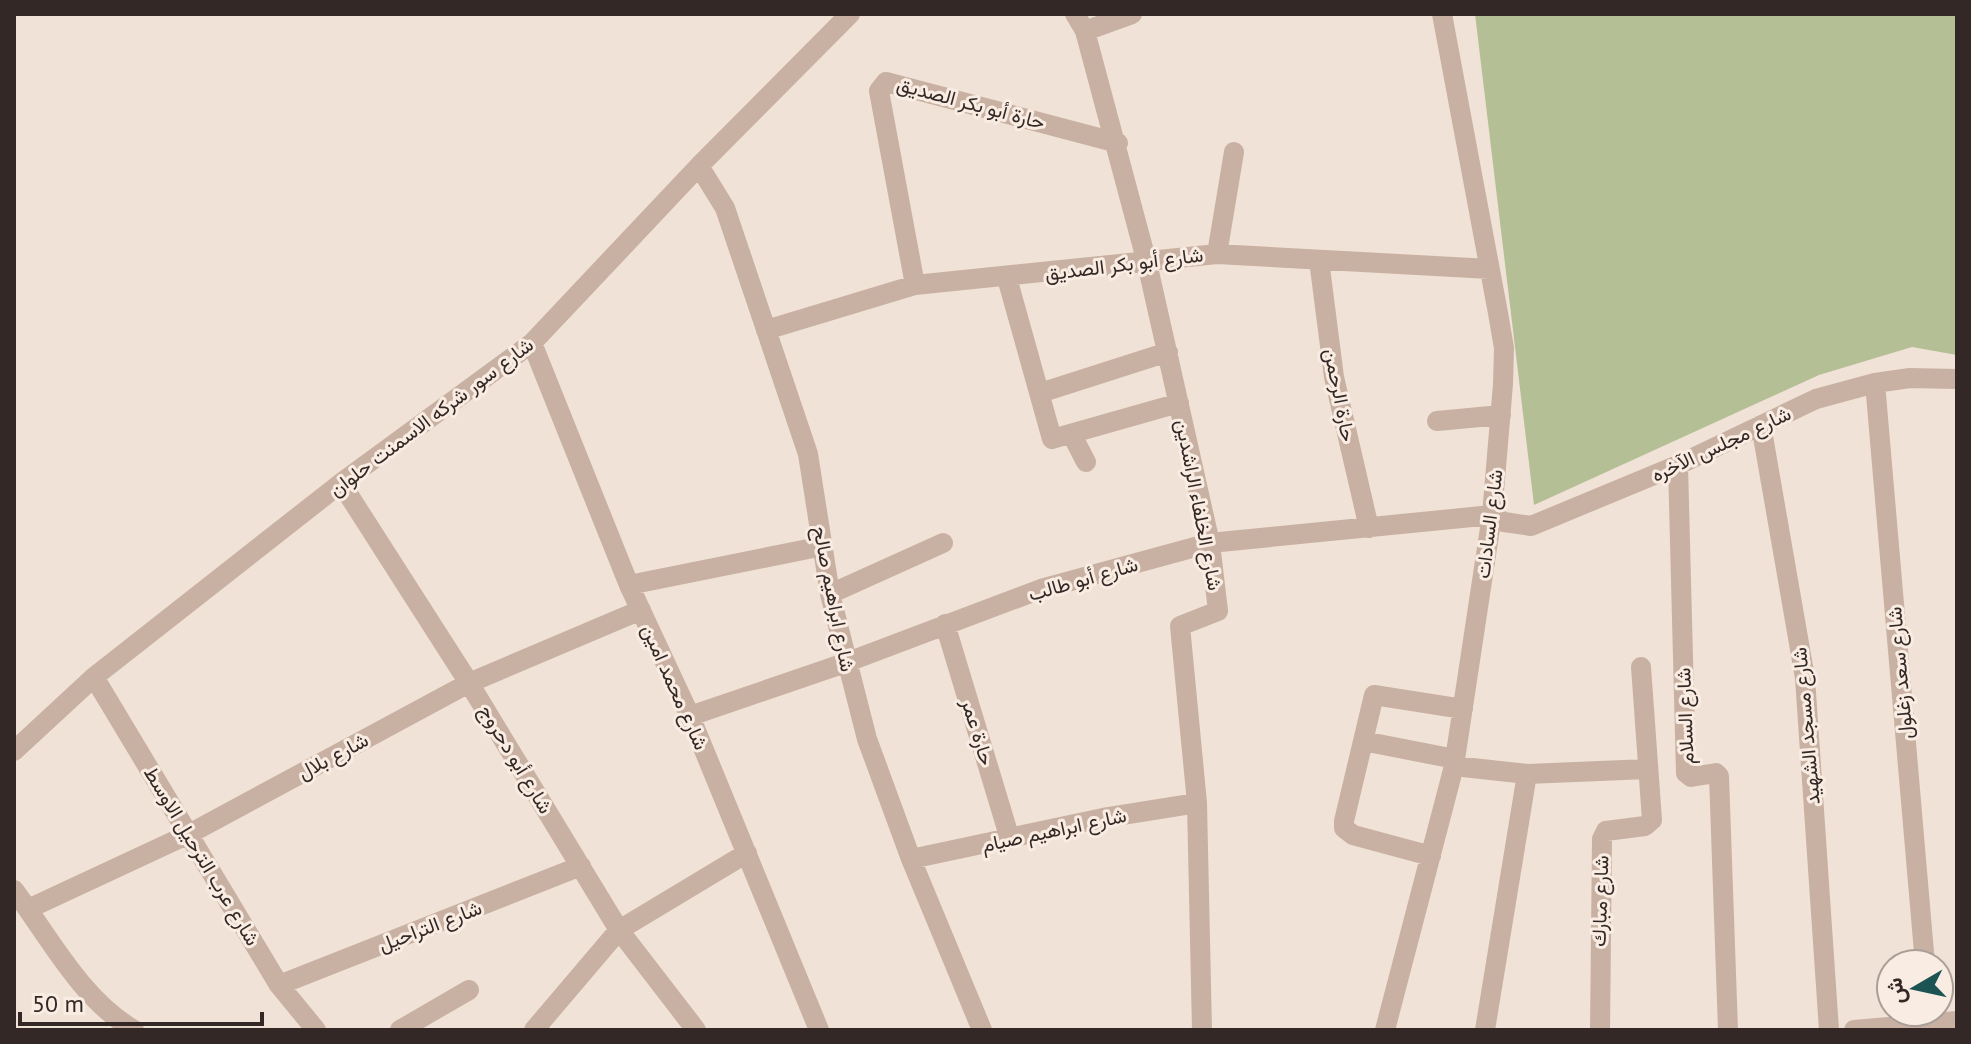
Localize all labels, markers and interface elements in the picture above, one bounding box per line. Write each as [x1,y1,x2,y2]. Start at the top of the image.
street label: حارة أبو بكر الصديق [894,71,1048,135]
street label: شارع أبو بكر الصديق [1043,241,1205,288]
street label: شارع سور شركه الاسمنت حلوان [324,332,539,503]
street label: حارة الرحمن [1318,346,1362,444]
street label: شارع مجلس الآخره [1647,400,1795,489]
street label: شارع الخلفاء الراشدين [1169,417,1228,593]
street label: شارع السادات [1469,468,1510,580]
street label: شارع ابراهيم صالح [806,524,861,674]
street label: شارع أبو طالب [1025,551,1141,608]
street label: شارع سعد زغلول [1881,606,1920,740]
street label: شارع محمد امين [635,620,714,754]
street label: شارع مسجد الشهيد [1786,646,1827,806]
street label: شارع السلام [1670,667,1701,765]
street label: حارة عمر [955,695,1000,768]
street label: شارع أبو دحروج [472,700,559,819]
street label: شارع بلال [293,727,373,786]
street label: شارع عرب الترحيل الاوسط [137,762,266,951]
street label: شارع ابراهيم صيام [979,802,1129,859]
street label: شارع مبارك [1585,855,1616,947]
street label: شارع التراحيل [375,894,486,959]
north arrow [1875,948,1955,1028]
scale bar [20,976,262,1026]
text: ش [1879,976,1911,1006]
text: 50 m [32,988,84,1019]

